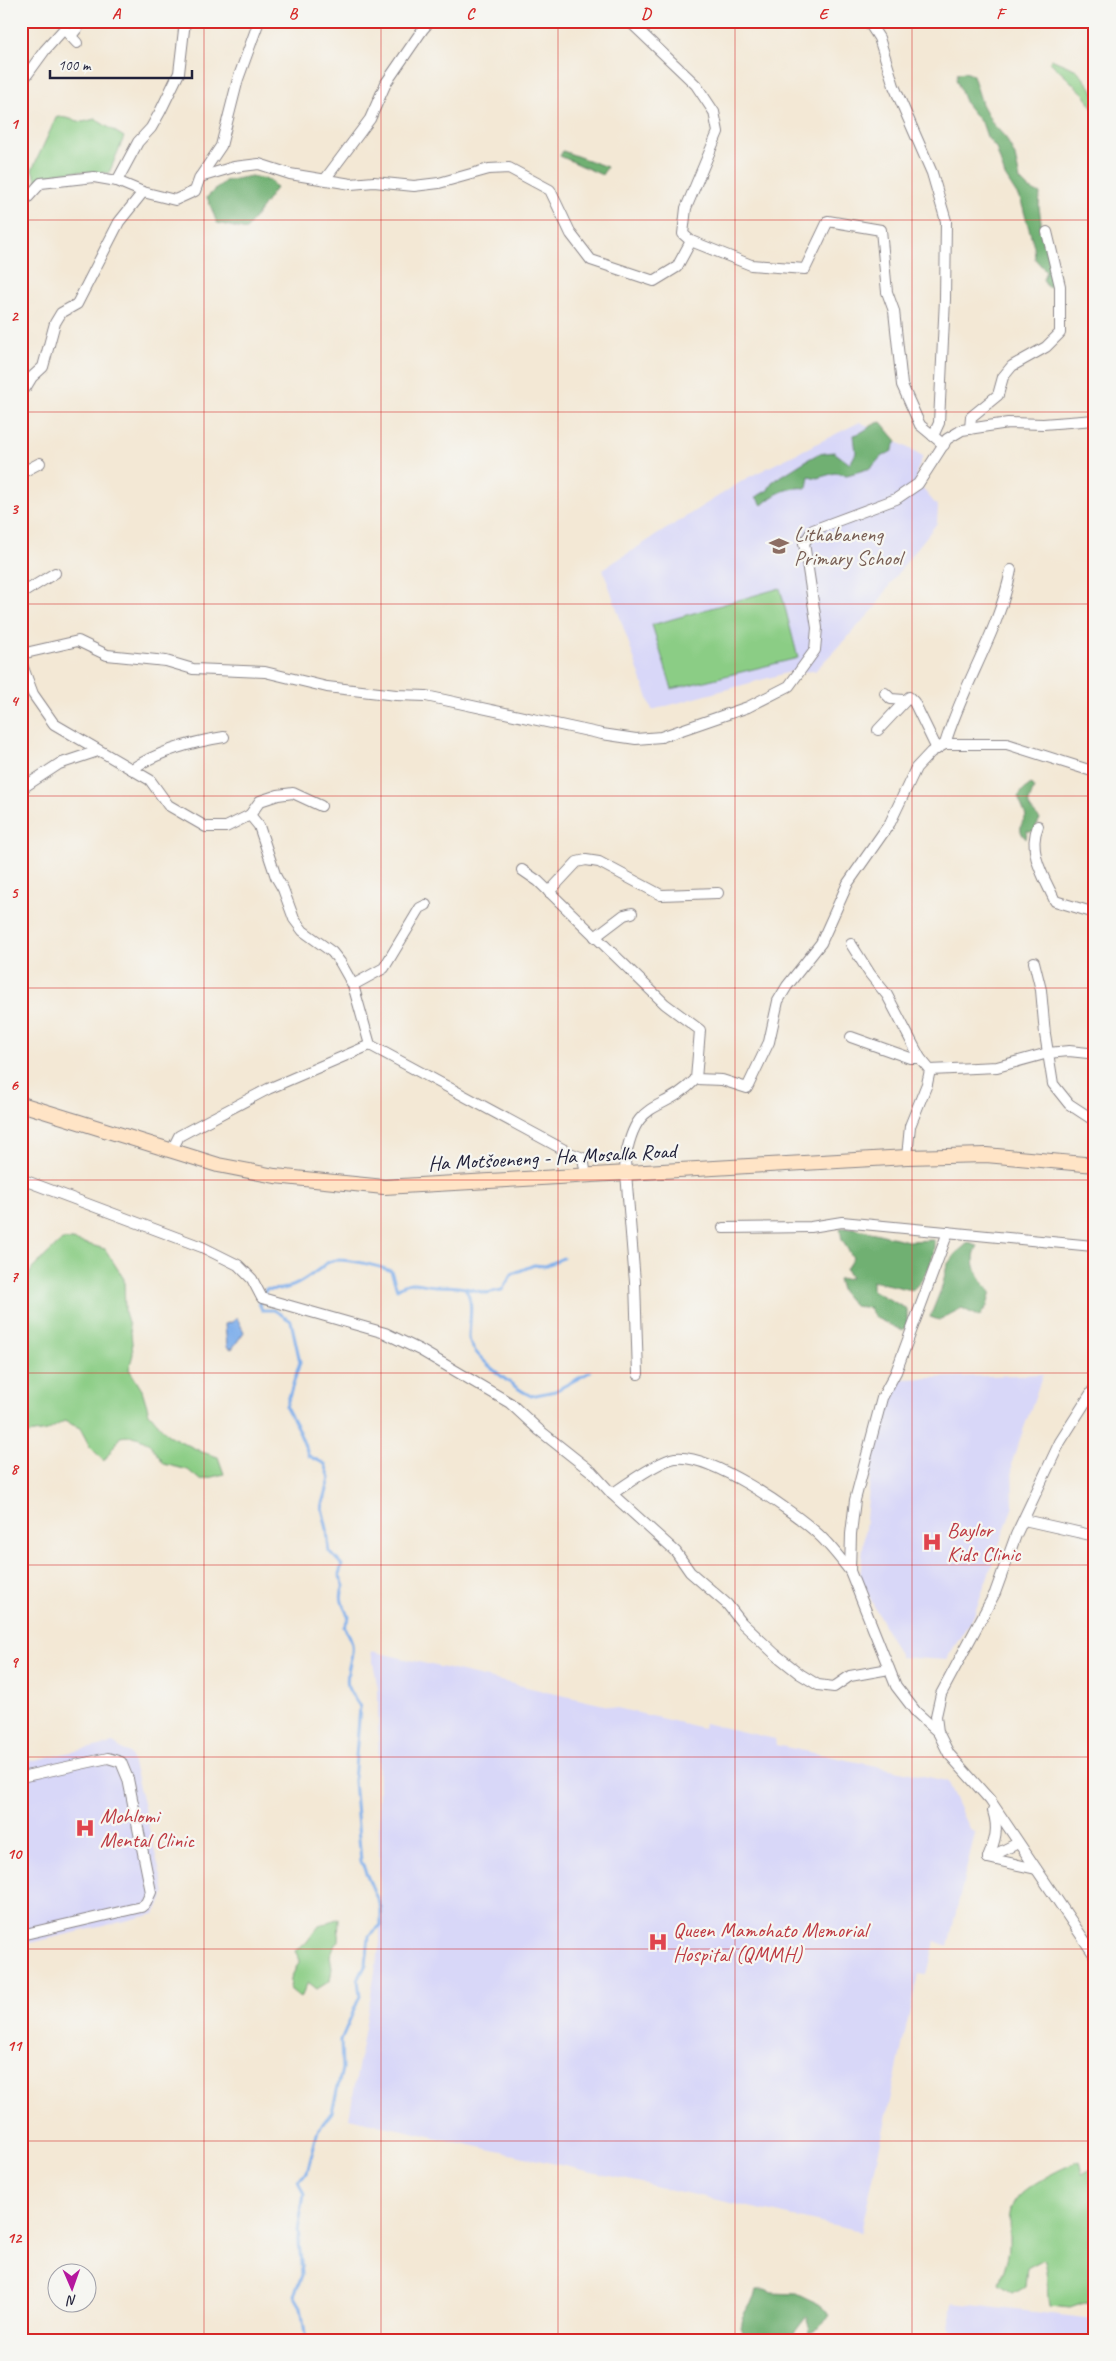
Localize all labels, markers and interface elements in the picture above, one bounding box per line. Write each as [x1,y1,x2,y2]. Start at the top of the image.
text: A [112,4,122,24]
text: B [289,4,299,24]
text: C [466,4,476,24]
text: D [641,4,652,24]
text: E [819,4,830,24]
text: F [996,4,1007,24]
scale bar [50,48,192,80]
text: 100 m [58,56,92,75]
text: 1 [10,114,19,134]
text: 2 [10,306,19,326]
text: 3 [10,499,19,519]
place label: Lithabaneng Primary School [794,521,905,571]
school or university icon: Lithabaneng Primary School [768,535,790,557]
text: 4 [10,691,19,711]
text: 5 [11,883,20,903]
text: 6 [10,1075,19,1095]
street label: Ha Motšoeneng - Ha Mosalla Road [427,1137,680,1176]
text: 7 [10,1267,19,1287]
text: 8 [10,1459,19,1479]
place label: Baylor Kids Clinic [947,1517,1022,1567]
hospital icon: Baylor Kids Clinic [921,1531,943,1553]
text: 9 [10,1652,19,1672]
place label: Mohlomi Mental Clinic [100,1803,195,1853]
hospital icon: Mohlomi Mental Clinic [74,1817,96,1839]
text: 10 [7,1844,23,1864]
place label: Queen Mamohato Memorial Hospital (QMMH) [673,1917,871,1967]
hospital icon: Queen Mamohato Memorial Hospital (QMMH) [647,1931,669,1953]
text: 11 [7,2036,23,2056]
text: 12 [7,2228,23,2248]
north arrow [48,2264,98,2314]
text: N [65,2292,77,2309]

